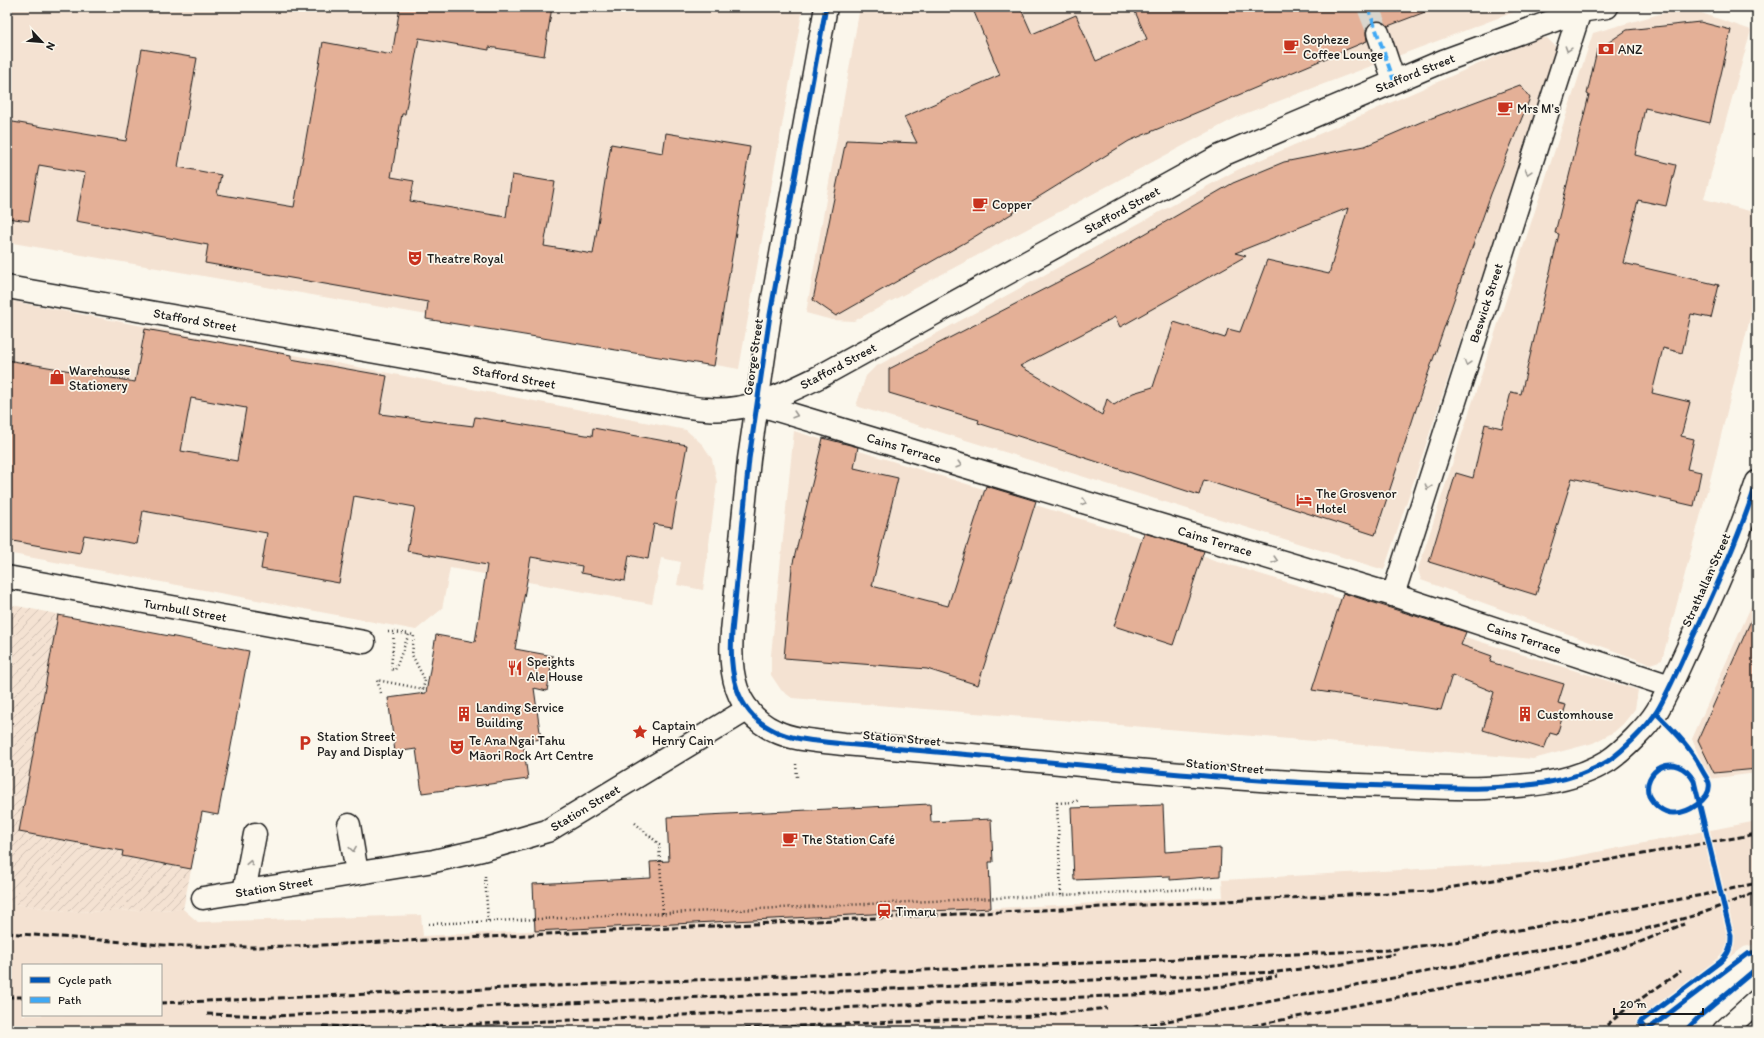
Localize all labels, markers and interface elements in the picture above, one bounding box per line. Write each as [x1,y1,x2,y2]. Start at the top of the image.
north arrow [22,22,62,62]
place label: Sopheze Coffee Lounge [1303,32,1383,62]
cafe icon: Sopheze Coffee Lounge [1282,37,1300,55]
text: N [43,40,58,52]
bank icon: ANZ [1597,40,1615,58]
place label: ANZ [1618,42,1643,57]
one-way arrow [1564,45,1573,52]
street label: Stafford Street [1373,50,1457,96]
cafe icon: Mrs M's [1496,99,1514,117]
place label: Mrs M's [1517,101,1560,116]
one-way arrow [1524,169,1533,176]
street label: Stafford Street [1082,183,1163,237]
cafe icon: Copper [971,195,989,213]
place label: Copper [992,197,1032,212]
theatre icon: Theatre Royal [406,249,424,267]
place label: Theatre Royal [427,251,504,266]
street label: Beswick Street [1466,261,1506,345]
street label: Stafford Street [152,305,238,335]
street label: George Street [740,318,766,396]
street label: Stafford Street [797,340,879,392]
one-way arrow [1463,359,1472,366]
street label: Stafford Street [471,362,557,392]
place label: Warehouse Stationery [69,363,130,393]
shop icon: Warehouse Stationery [48,368,66,386]
one-way arrow [791,410,798,419]
street label: Cains Terrace [865,430,943,466]
one-way arrow [956,460,963,469]
one-way arrow [1424,483,1433,490]
place label: The Grosvenor Hotel [1316,486,1398,516]
hotel icon: The Grosvenor Hotel [1295,491,1313,509]
one-way arrow [1080,497,1087,506]
street label: Cains Terrace [1176,523,1254,559]
street label: Strathallan Street [1679,531,1733,629]
one-way arrow [1272,555,1279,564]
street label: Turnbull Street [142,595,228,625]
street label: Cains Terrace [1485,619,1563,657]
place label: Speights Ale House [527,654,583,684]
restaurant icon: Speights Ale House [506,659,524,677]
place label: Landing Service Building [476,700,564,730]
building icon: Landing Service Building [455,705,473,723]
building icon: Customhouse [1516,705,1534,723]
place label: Customhouse [1537,707,1613,722]
place label: Captain Henry Cain [652,718,715,748]
place icon: Captain Henry Cain [631,723,649,741]
street label: Station Street [862,727,942,749]
place label: Station Street Pay and Display [317,729,404,759]
place label: Te Ana Ngai Tahu Māori Rock Art Centre [469,733,593,763]
parking icon: Station Street Pay and Display [296,734,314,752]
theatre icon: Te Ana Ngai Tahu Māori Rock Art Centre [448,738,466,756]
street label: Station Street [1185,755,1265,777]
street label: Station Street [548,781,623,835]
cafe icon: The Station Café [781,830,799,848]
place label: The Station Café [802,832,895,847]
one-way arrow [348,846,357,852]
one-way arrow [245,860,253,866]
street label: Station Street [234,873,314,901]
station icon: Timaru [875,902,893,920]
place label: Timaru [896,904,936,919]
legend [22,964,162,1016]
text: Cycle path [58,973,112,987]
scale bar [1614,990,1703,1016]
text: Path [58,993,81,1007]
text: 20 m [1620,997,1647,1011]

